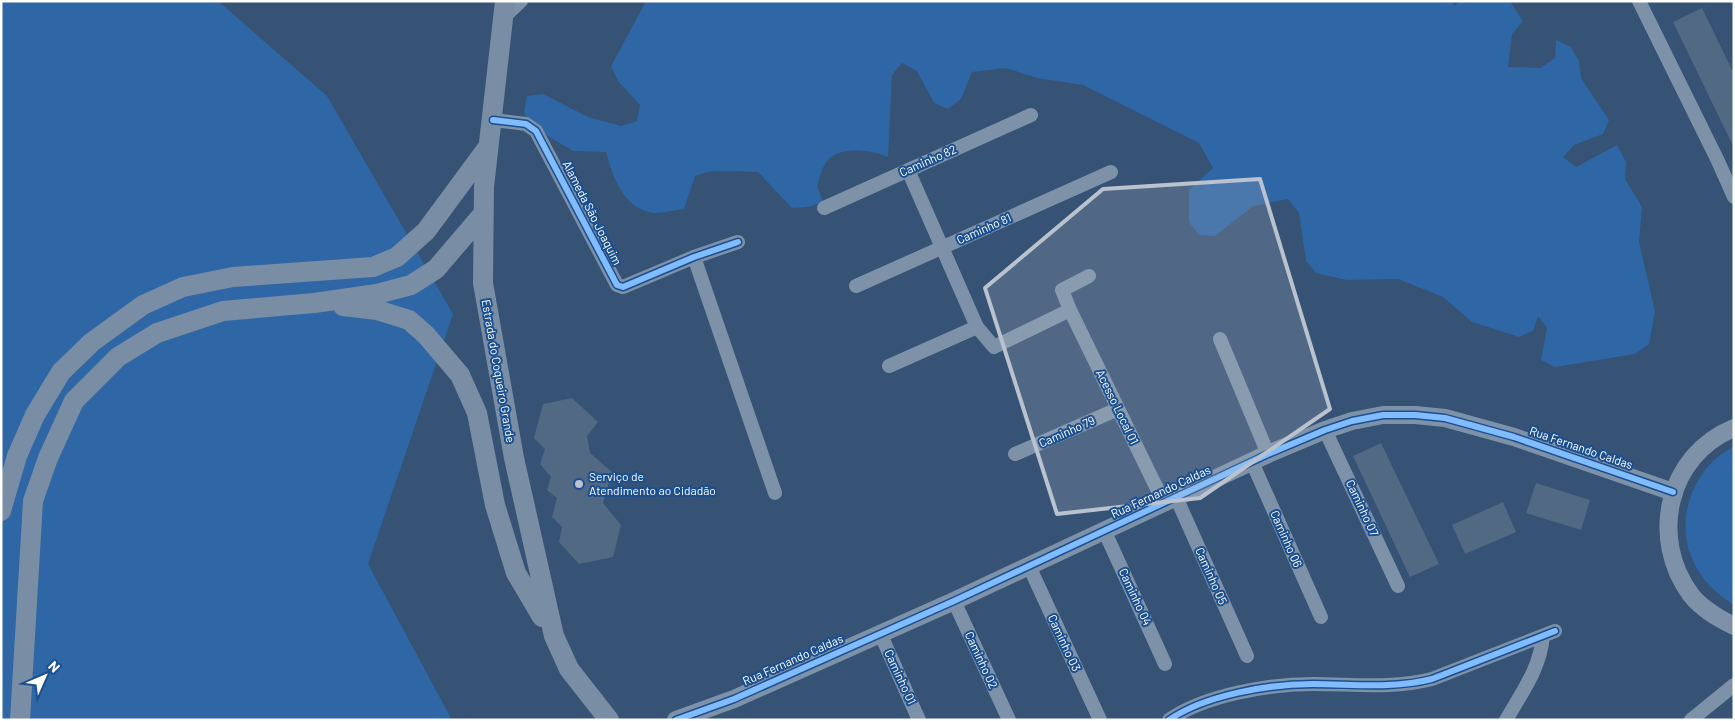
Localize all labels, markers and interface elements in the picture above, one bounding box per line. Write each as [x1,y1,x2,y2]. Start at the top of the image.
street label: Caminho 82 [897,141,958,179]
street label: Alameda São Joaquim [561,158,625,267]
street label: Caminho 81 [954,210,1013,246]
street label: Estrada do Coqueiro Grande [479,298,518,444]
street label: Acesso Local 01 [1094,367,1142,446]
street label: Caminho 79 [1036,412,1097,450]
street label: Rua Fernando Caldas [1528,423,1635,471]
street label: Rua Fernando Caldas [1108,462,1213,520]
place label: Serviço de Atendimento ao Cidadão [589,469,716,497]
street label: Caminho 07 [1344,477,1382,538]
marker: Serviço de Atendimento ao Cidadão [573,478,585,490]
street label: Caminho 06 [1268,508,1306,569]
street label: Caminho 05 [1193,545,1231,606]
street label: Caminho 04 [1117,566,1155,627]
street label: Caminho 03 [1046,612,1084,673]
street label: Caminho 02 [963,629,1001,690]
street label: Rua Fernando Caldas [740,631,845,688]
street label: Caminho 01 [882,647,920,706]
north arrow [20,651,70,701]
text: N [45,657,64,676]

